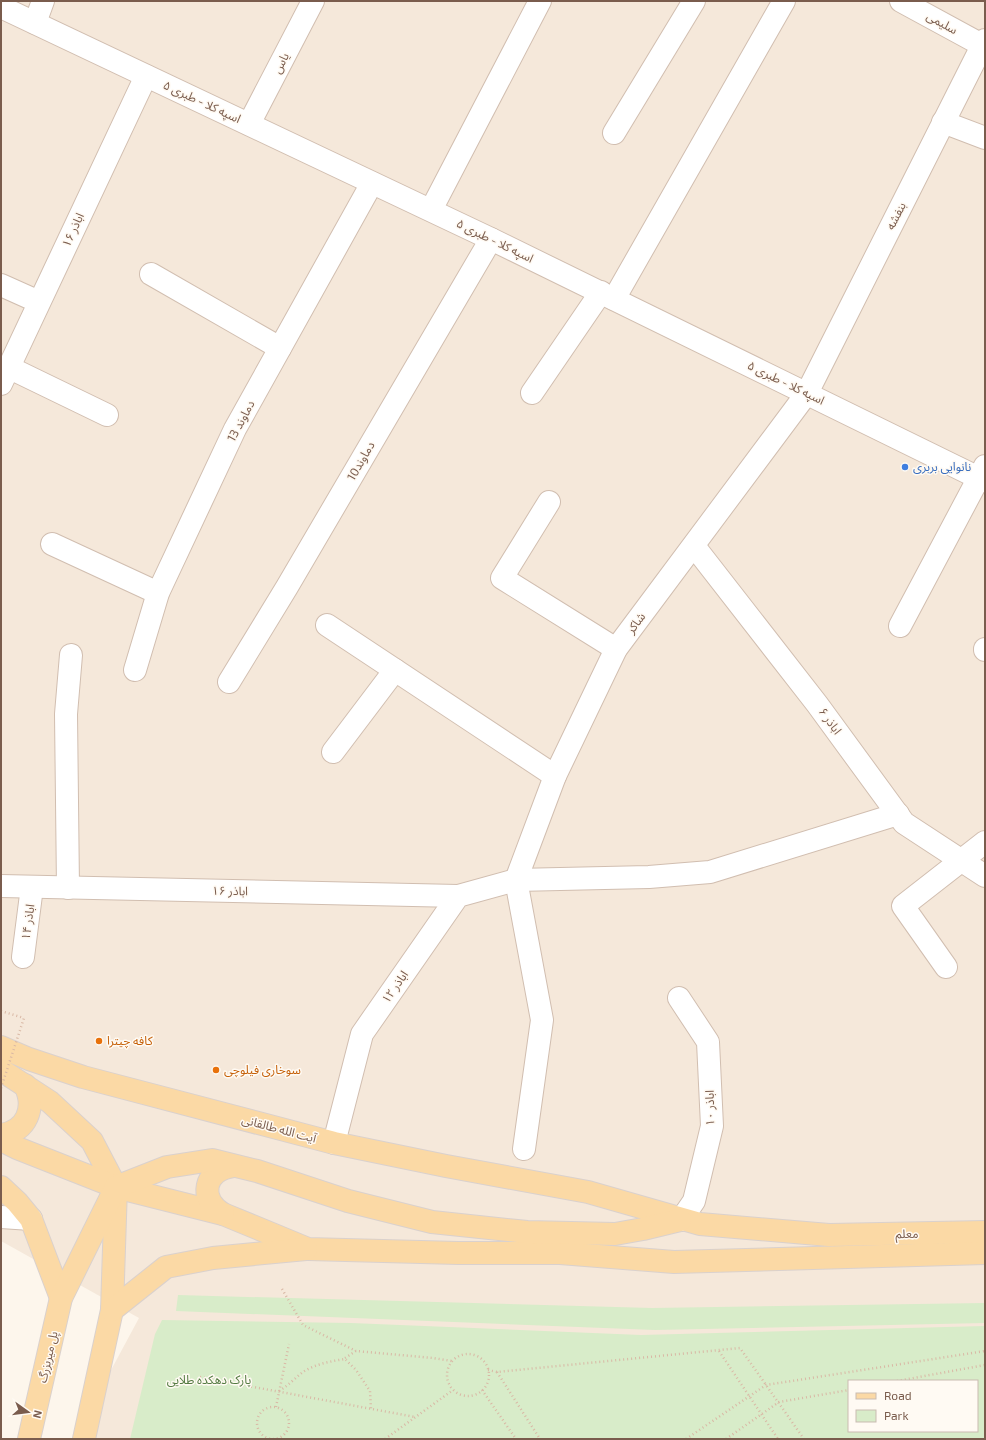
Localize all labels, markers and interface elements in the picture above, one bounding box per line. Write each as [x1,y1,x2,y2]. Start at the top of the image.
street label: سلیمی [924,8,960,37]
street label: یاس [269,50,292,76]
street label: اسپه کلا - طبری ۵ [161,77,243,127]
street label: بنفشه [882,199,909,232]
street label: اباذر ۱۶ [58,210,87,249]
street label: اسپه کلا - طبری ۵ [454,215,536,267]
street label: اسپه کلا - طبری ۵ [745,357,827,409]
street label: دماوند 13 [223,397,258,444]
street label: دماوند10 [343,438,378,483]
place label: نانوایی بربری [913,459,971,474]
marker: نانوایی بربری [900,462,910,472]
street label: شاکر [622,609,648,637]
street label: اباذر ۶ [816,704,845,737]
street label: اباذر ۱۶ [212,883,248,898]
street label: اباذر ۱۴ [18,903,37,941]
street label: اباذر ۱۲ [378,968,411,1006]
place label: کافه چیترا [107,1033,154,1049]
marker: کافه چیترا [94,1036,104,1046]
place label: سوخاری فیلوچی [224,1062,301,1078]
marker: سوخاری فیلوچی [211,1065,221,1075]
street label: اباذر ۱۰ [702,1090,717,1126]
street label: آیت الله طالقانی [240,1111,319,1146]
street label: معلم [895,1226,919,1243]
street label: پل میربزرگ [34,1330,62,1384]
park label: پارک دهکده طلایی [167,1372,251,1388]
legend [848,1380,978,1432]
text: Road [884,1388,912,1402]
north arrow [8,1392,48,1432]
text: Park [884,1408,909,1422]
text: N [31,1409,45,1420]

